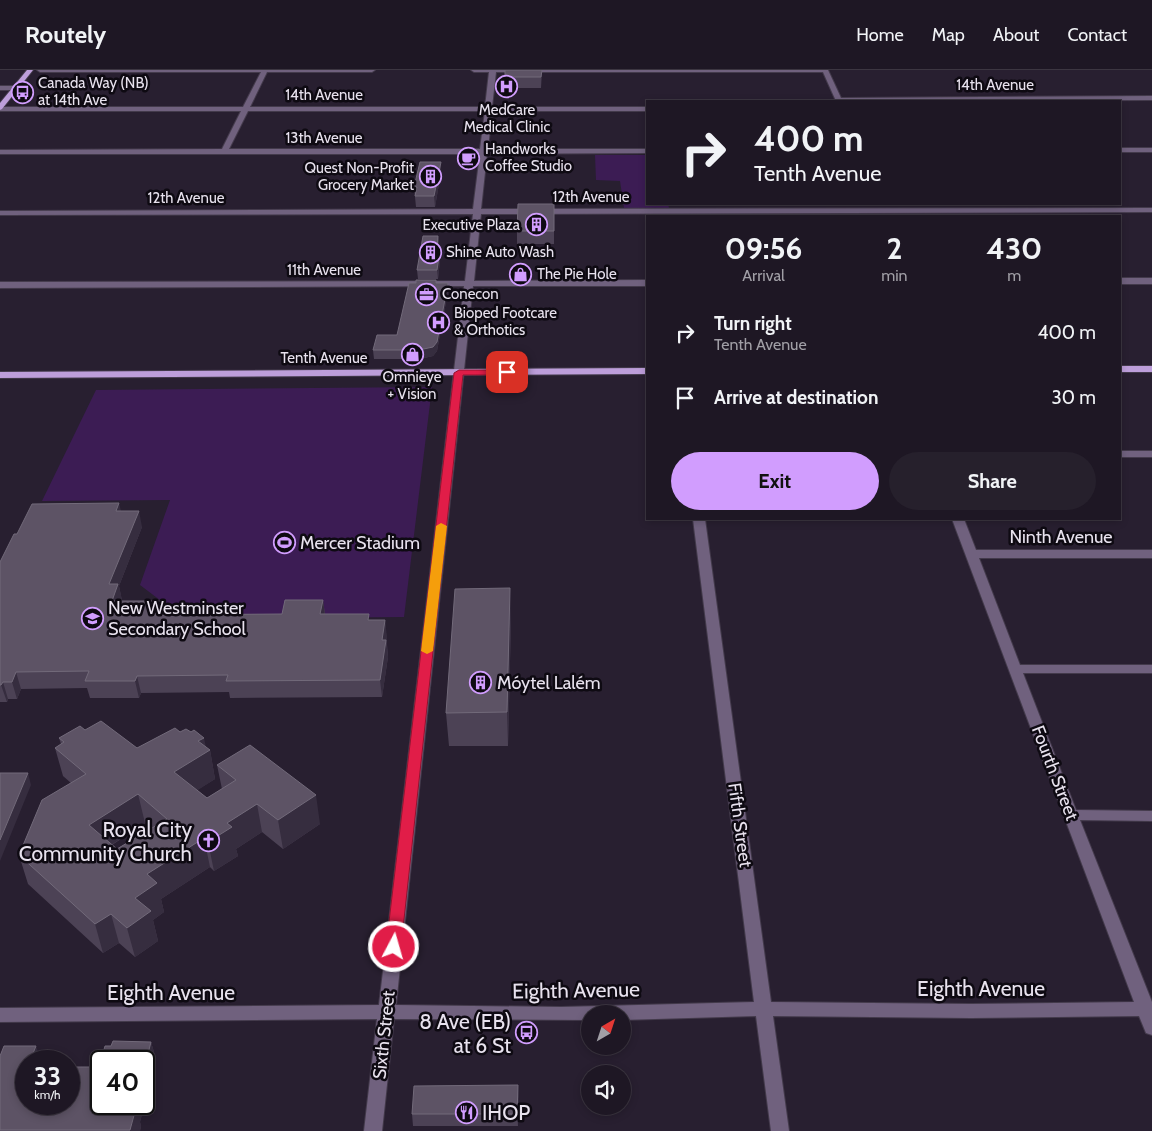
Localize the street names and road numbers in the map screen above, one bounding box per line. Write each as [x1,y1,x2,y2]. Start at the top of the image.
street label: 14th Avenue [956,76,1034,94]
street label: 14th Avenue [285,86,363,104]
street label: 13th Avenue [285,129,363,147]
street label: 12th Avenue [553,188,630,206]
street label: 12th Avenue [148,189,225,207]
street label: 11th Avenue [287,261,361,279]
street label: Tenth Avenue [281,349,368,367]
street label: Ninth Avenue [1009,526,1113,548]
street label: Fourth Street [1027,722,1083,824]
street label: Fifth Street [723,781,757,869]
street label: Eighth Avenue [512,976,640,1004]
street label: Eighth Avenue [917,976,1045,1001]
street label: Eighth Avenue [107,980,235,1005]
street label: Sixth Street [368,990,400,1080]

